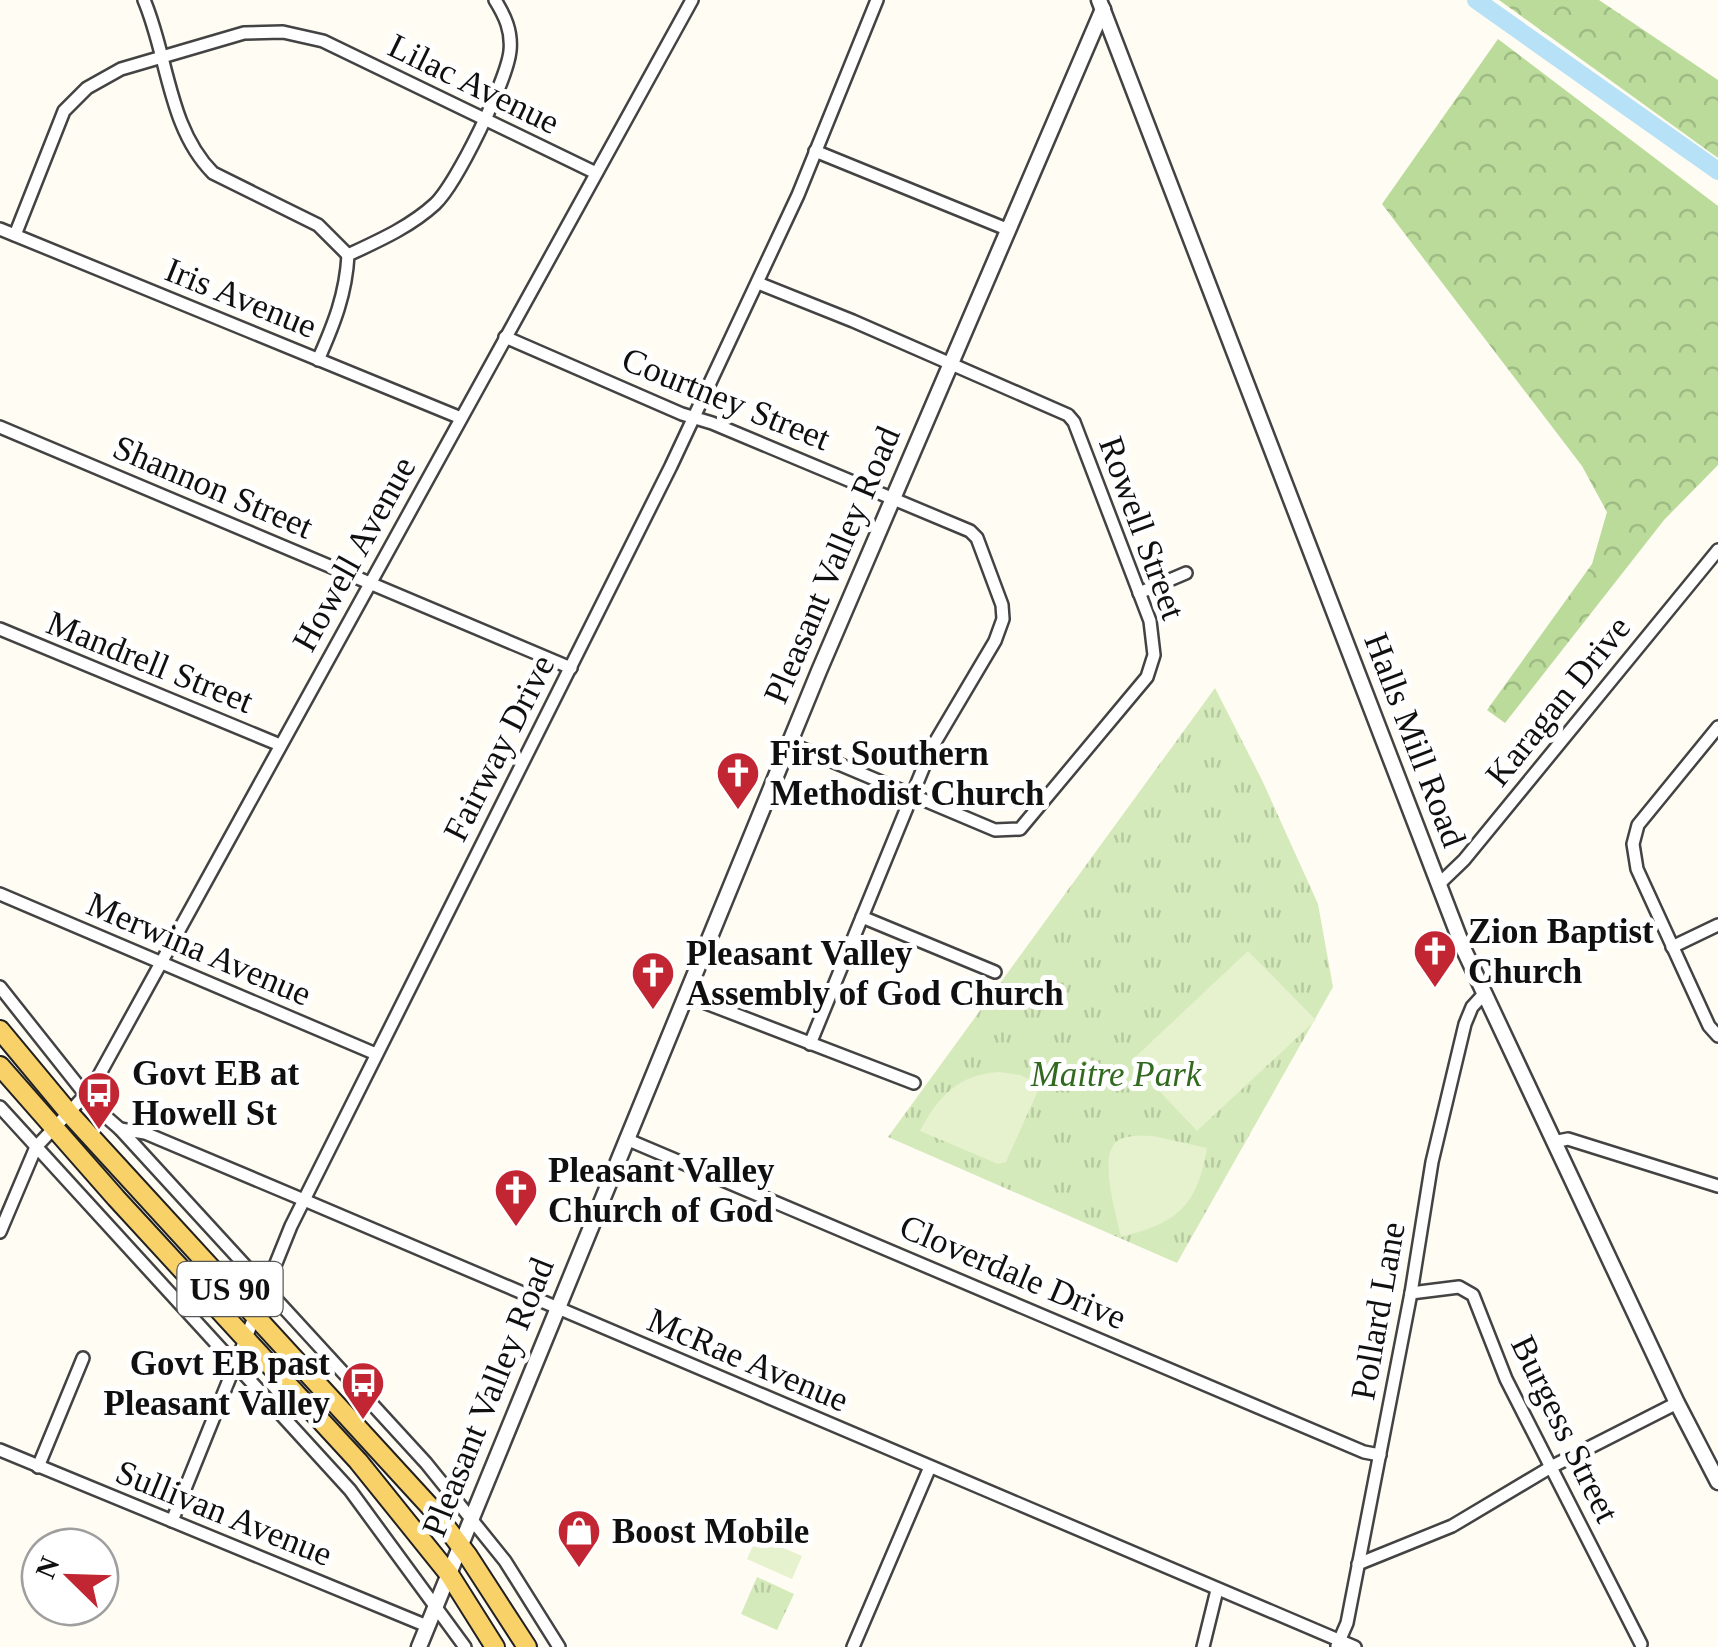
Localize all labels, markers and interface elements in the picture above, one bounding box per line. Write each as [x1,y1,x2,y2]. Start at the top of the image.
street label: Lilac Avenue [382,26,566,142]
street label: Iris Avenue [160,250,322,346]
street label: Courtney Street [616,340,836,459]
street label: Pleasant Valley Road [756,420,908,709]
street label: Shannon Street [107,427,319,547]
street label: Rowell Street [1091,431,1193,625]
street label: Howell Avenue [285,450,423,658]
street label: Mandrell Street [41,603,259,721]
street label: Karagan Drive [1478,608,1638,794]
street label: Halls Mill Road [1356,628,1474,853]
street label: Fairway Drive [436,649,562,847]
place label: First Southern Methodist Church [770,734,1045,813]
church icon: First Southern Methodist Church [715,750,761,811]
street label: Merwina Avenue [81,884,317,1014]
place label: Zion Baptist Church [1468,912,1654,991]
church icon: Zion Baptist Church [1412,928,1458,989]
place label: Pleasant Valley Assembly of God Church [686,934,1064,1013]
church icon: Pleasant Valley Assembly of God Church [630,950,676,1011]
place label: Govt EB at Howell St [132,1054,300,1133]
park label: Maitre Park [1030,1055,1203,1094]
bus stop icon: Govt EB at Howell St [76,1070,122,1131]
place label: Pleasant Valley Church of God [548,1151,775,1230]
church icon: Pleasant Valley Church of God [493,1167,539,1228]
street label: Cloverdale Drive [894,1207,1132,1337]
street label: Pollard Lane [1343,1219,1413,1403]
street label: Pleasant Valley Road [414,1252,562,1542]
road number: US 90 [178,1262,282,1316]
street label: McRae Avenue [642,1300,854,1420]
street label: Burgess Street [1503,1329,1627,1529]
place label: Govt EB past Pleasant Valley [103,1344,330,1423]
bus stop icon: Govt EB past Pleasant Valley [340,1360,386,1421]
street label: Sullivan Avenue [110,1452,338,1574]
shop icon: Boost Mobile [556,1508,602,1569]
place label: Boost Mobile [612,1512,809,1551]
north arrow [20,1527,120,1627]
text: N [29,1552,66,1583]

